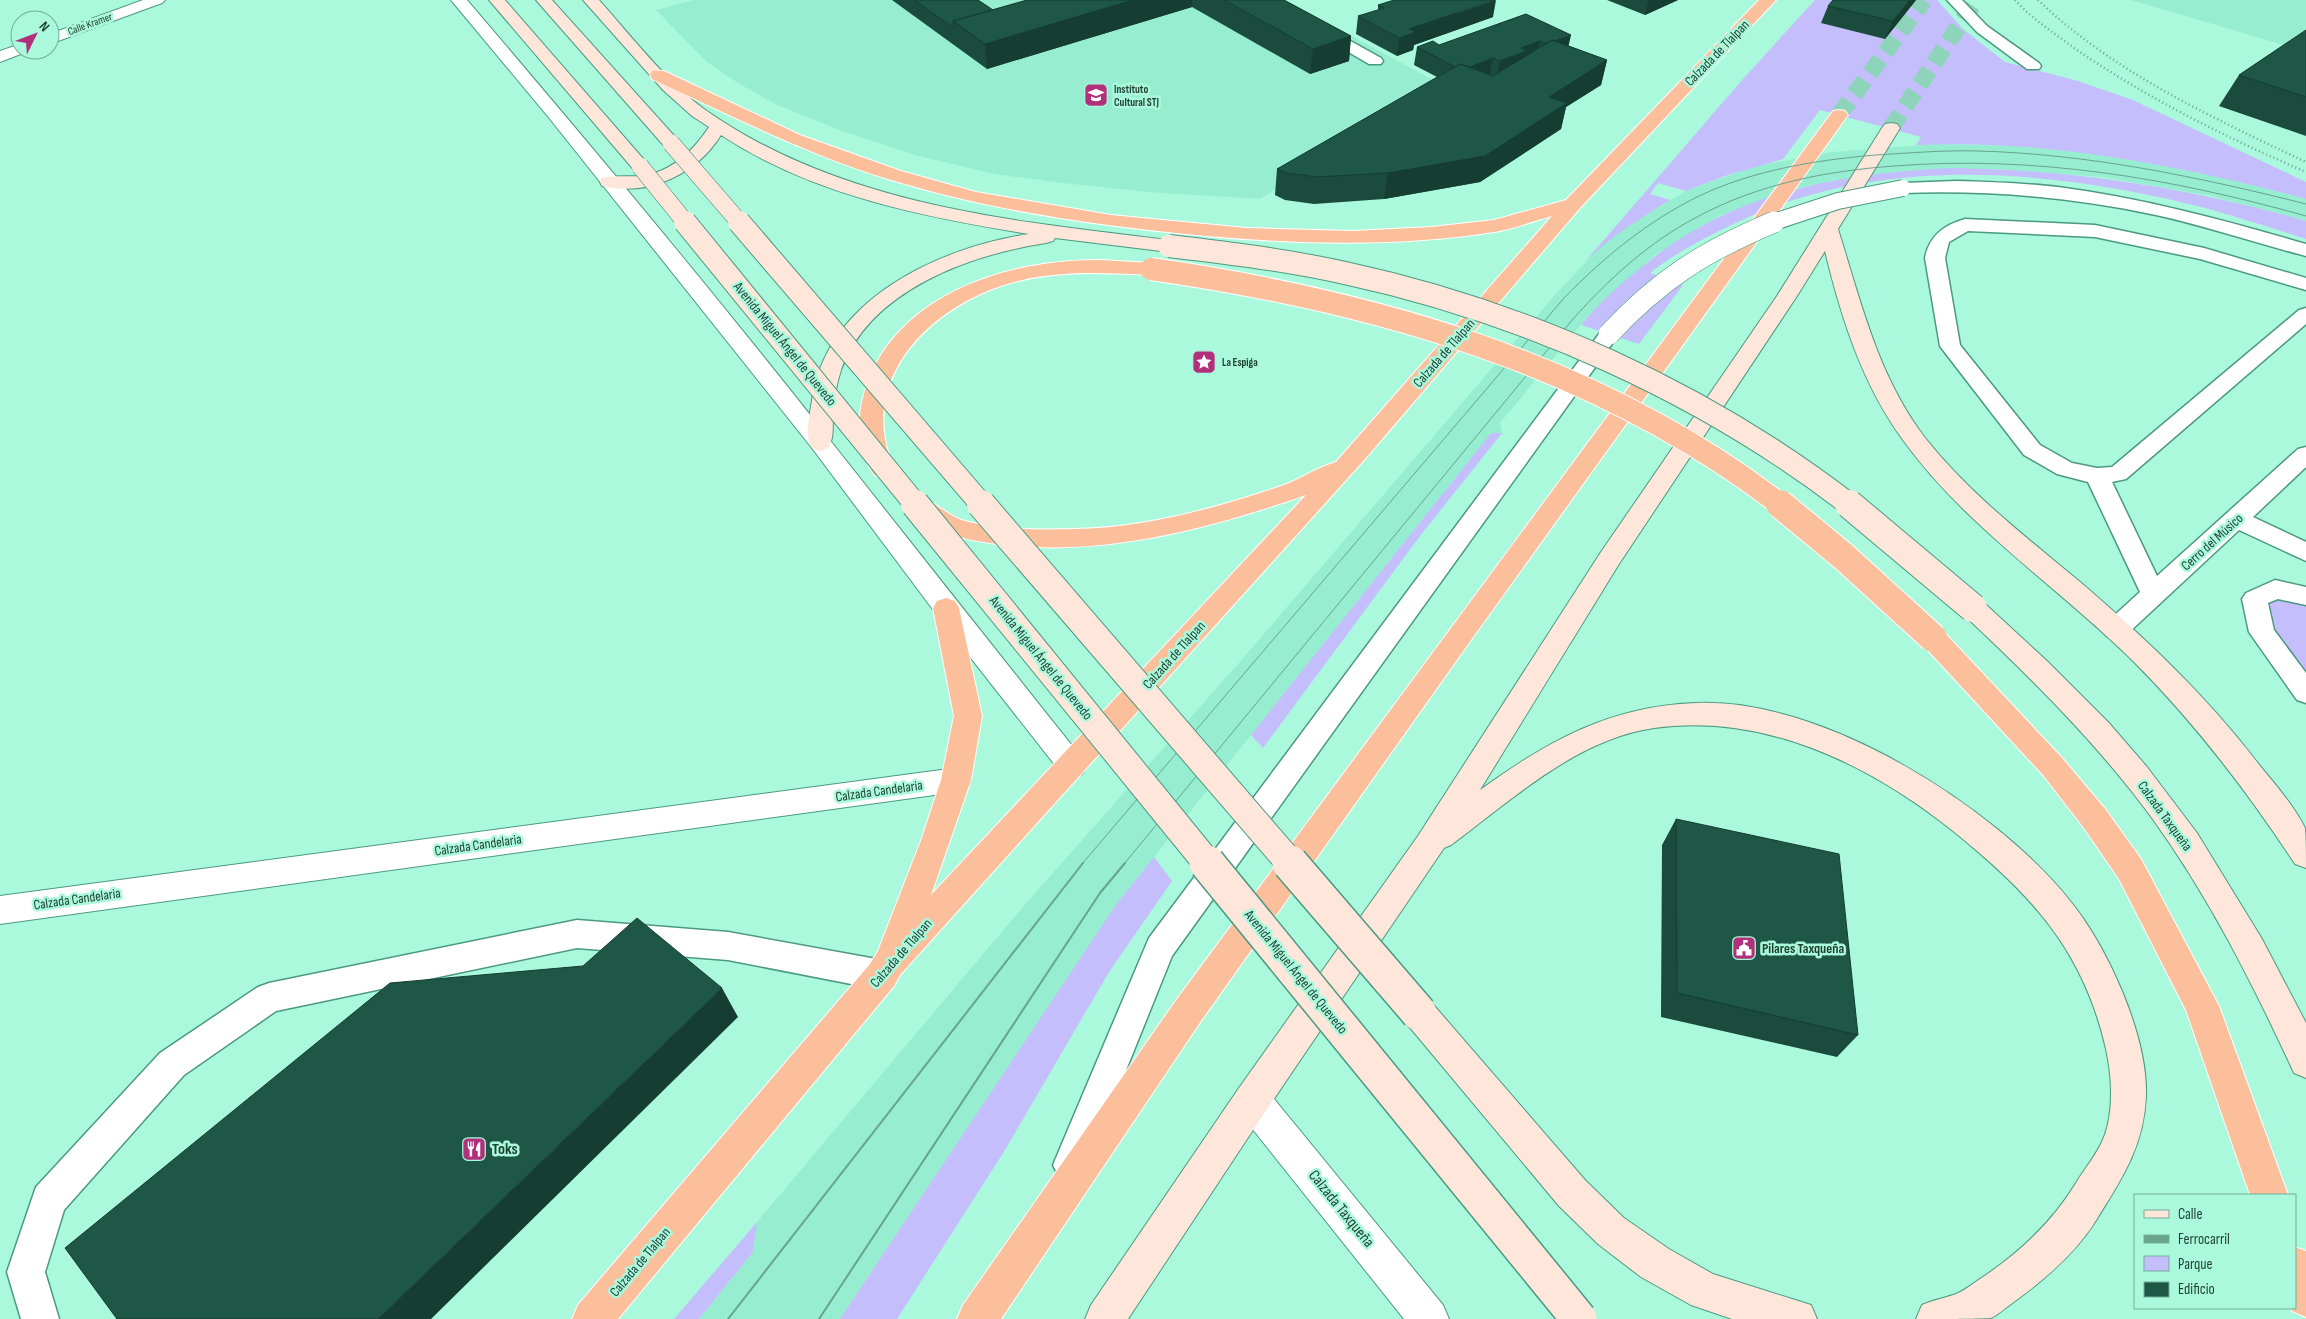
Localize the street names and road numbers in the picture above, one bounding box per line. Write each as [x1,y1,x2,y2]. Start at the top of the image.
street label: Calle Kramer [66,10,114,38]
street label: Calzada de Tlalpan [1681,16,1753,90]
street label: Avenida Miguel Ángel de Quevedo [729,278,840,409]
street label: Calzada de Tlalpan [1410,315,1478,391]
street label: Cerro del Músico [2177,510,2247,574]
street label: Avenida Miguel Ángel de Quevedo [985,592,1096,723]
street label: Calzada de Tlalpan [1139,618,1209,692]
street label: Calzada Candelaria [834,776,924,806]
street label: Calzada Taxqueña [2134,778,2196,854]
street label: Calzada Candelaria [433,830,523,860]
street label: Calzada Candelaria [32,884,122,914]
street label: Avenida Miguel Ángel de Quevedo [1240,906,1351,1037]
street label: Calzada de Tlalpan [867,915,935,991]
street label: Calzada Taxqueña [1304,1166,1378,1252]
street label: Calzada de Tlalpan [606,1224,674,1300]

